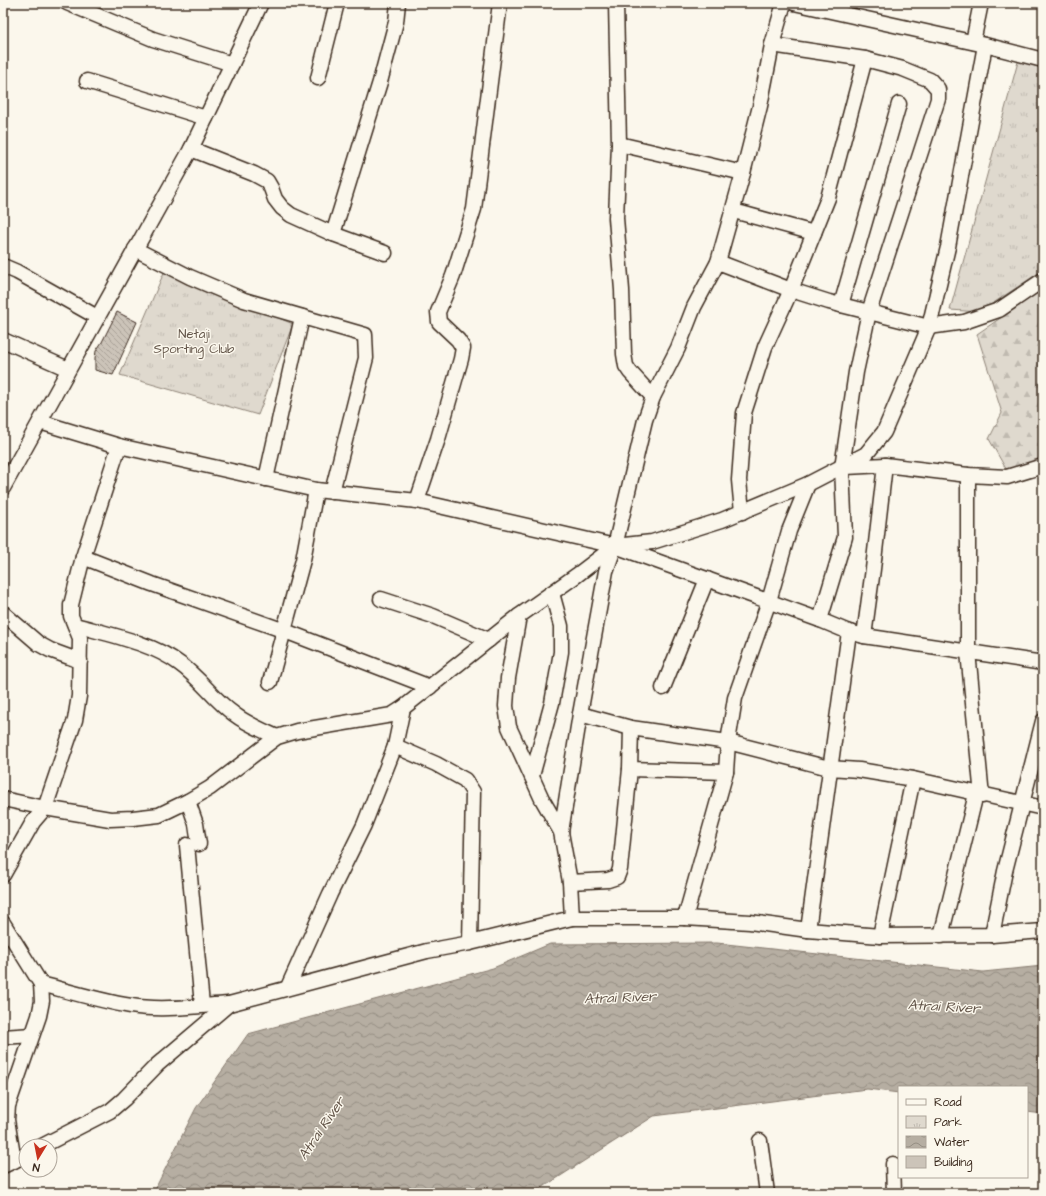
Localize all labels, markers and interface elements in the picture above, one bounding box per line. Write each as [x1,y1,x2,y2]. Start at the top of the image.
park label: Netaji Sporting Club [154,325,235,359]
water label: Atrai River [584,987,658,1009]
water label: Atrai River [908,995,982,1019]
legend [898,1086,1028,1178]
water label: Atrai River [293,1092,351,1164]
text: Road [934,1094,962,1111]
text: Park [934,1114,962,1131]
text: Water [934,1134,970,1151]
north arrow [18,1138,58,1178]
text: Building [934,1154,972,1172]
text: N [32,1159,41,1175]

